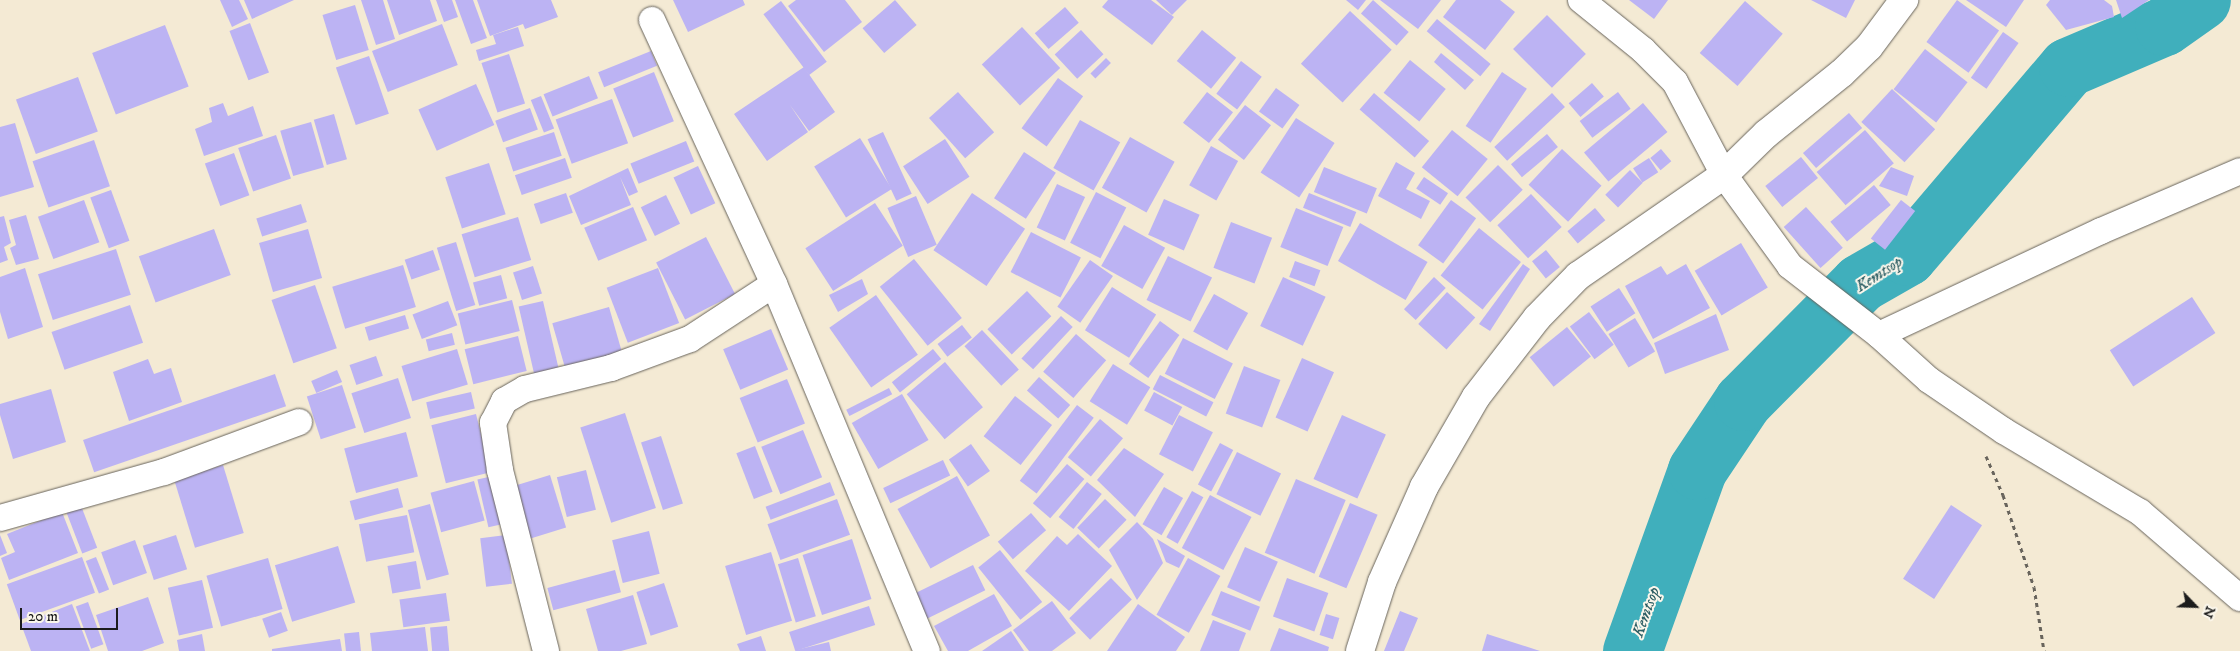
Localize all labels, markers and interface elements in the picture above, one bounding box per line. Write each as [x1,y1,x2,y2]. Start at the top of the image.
water label: Kemtsop [1852,252,1906,296]
north arrow [2170,581,2220,631]
water label: Kemtsop [1628,584,1664,640]
scale bar [22,598,120,630]
text: N [2198,603,2219,621]
text: 20 m [28,607,58,626]

